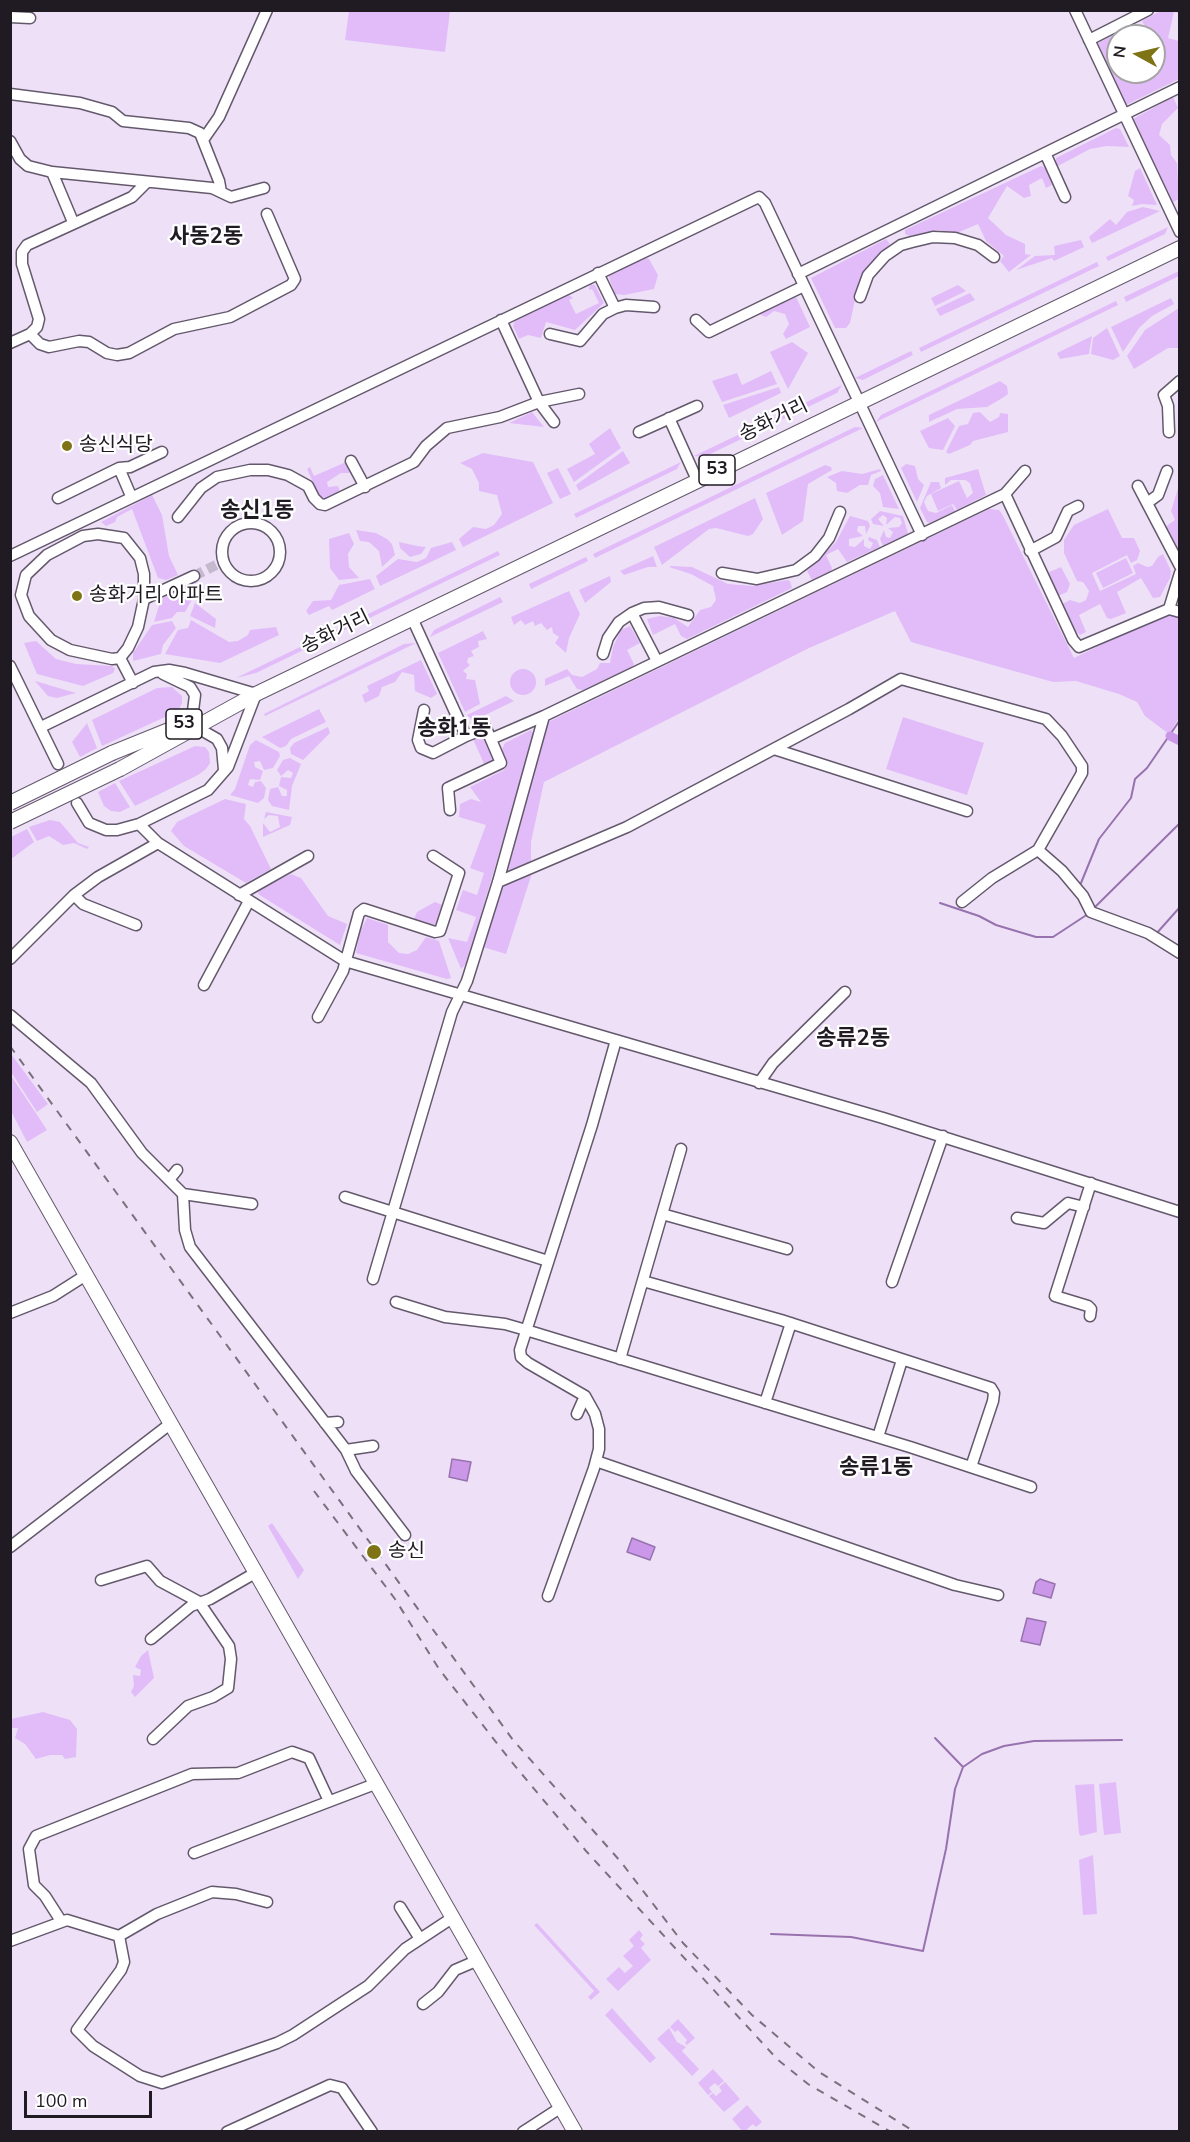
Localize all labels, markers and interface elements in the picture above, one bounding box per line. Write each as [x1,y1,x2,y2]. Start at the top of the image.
north arrow [1106,24,1166,84]
text: N [1108,44,1132,59]
district label: 사동2동 [169,225,243,251]
street label: 송화거리 [736,394,812,448]
place label: 송신식당 [79,434,153,458]
marker: 송신식당 [60,439,74,453]
road number: 53 [699,455,735,485]
district label: 송신1동 [220,499,294,525]
place label: 송화거리 아파트 [89,584,223,608]
marker: 송화거리 아파트 [70,589,84,603]
street label: 송화거리 [298,606,374,660]
road number: 53 [166,709,202,739]
district label: 송화1동 [417,717,491,743]
district label: 송류2동 [816,1027,890,1053]
district label: 송류1동 [839,1456,913,1482]
place label: 송신 [388,1540,425,1564]
marker: 송신 [365,1543,383,1561]
scale bar [27,2079,154,2117]
text: 100 m [35,2089,87,2113]

